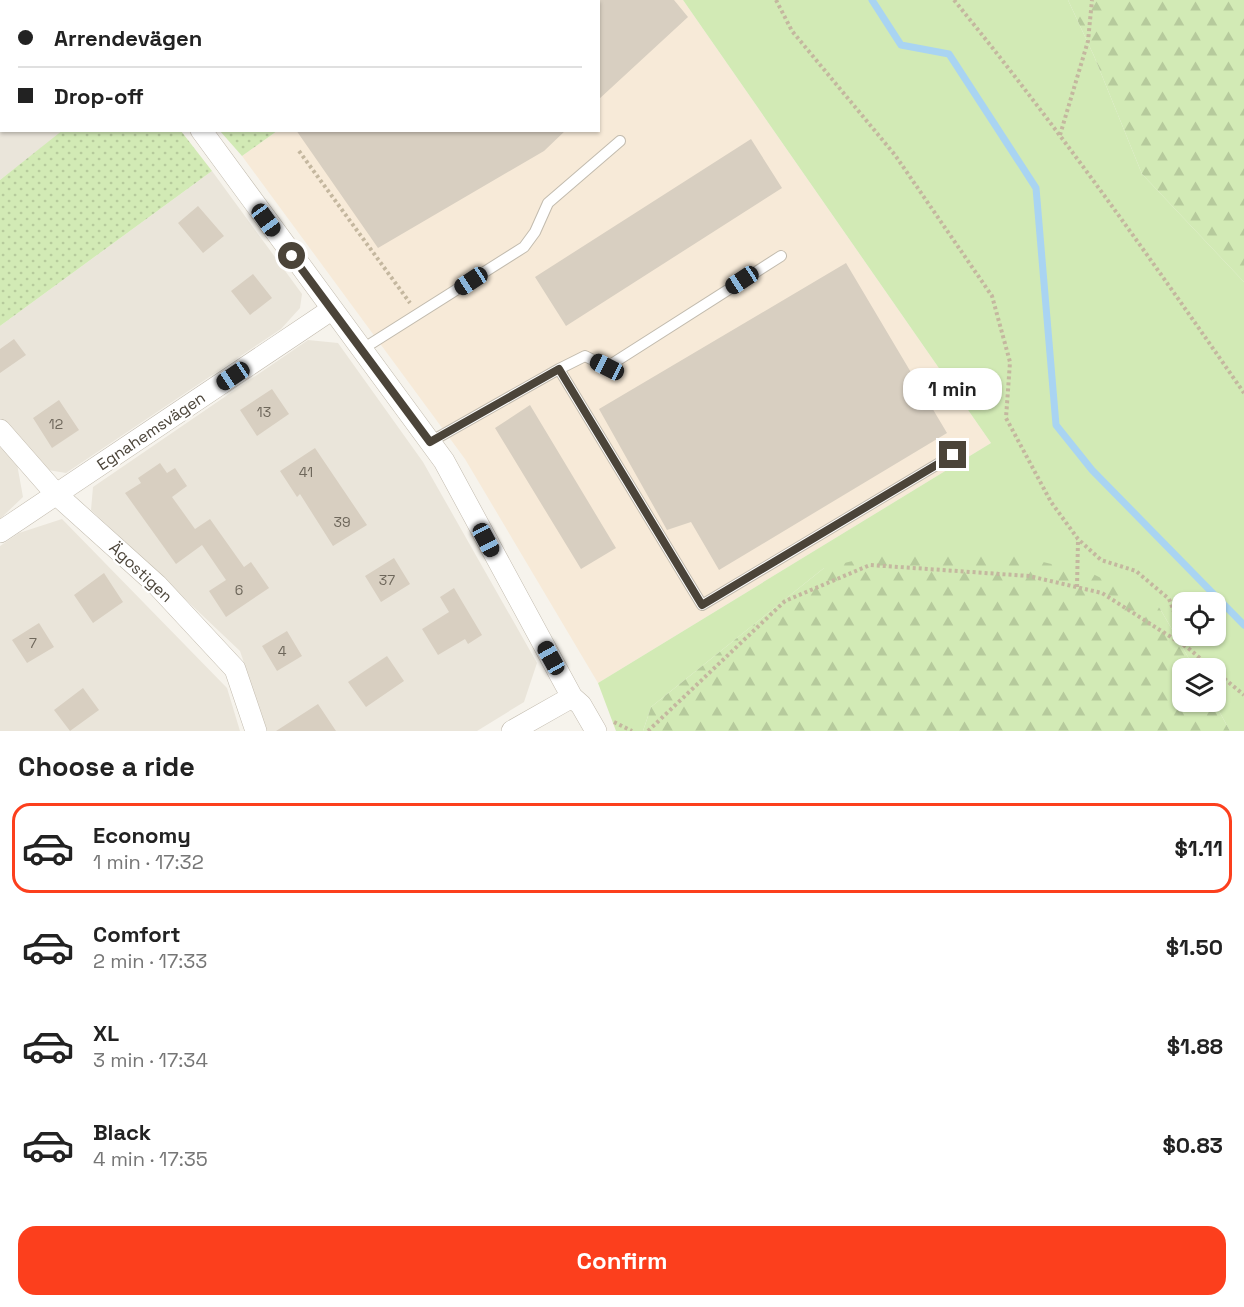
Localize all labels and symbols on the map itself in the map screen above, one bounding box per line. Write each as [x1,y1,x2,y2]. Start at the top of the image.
car [248,200,284,240]
route start [278,242,305,269]
car [722,263,762,297]
car [451,264,491,298]
car [587,351,627,383]
car [213,358,253,394]
callout: 1 min [904,368,1002,410]
street label: Egnahemsvägen [93,387,209,475]
house number: 13 [257,403,271,421]
house number: 12 [49,415,63,433]
route end [939,441,966,468]
house number: 41 [299,463,313,481]
house number: 39 [333,513,351,531]
car [470,520,502,560]
street label: Ägostigen [105,537,177,607]
house number: 37 [379,571,395,589]
house number: 6 [235,581,243,599]
house number: 7 [29,634,37,652]
car [534,638,568,678]
house number: 4 [278,642,287,660]

